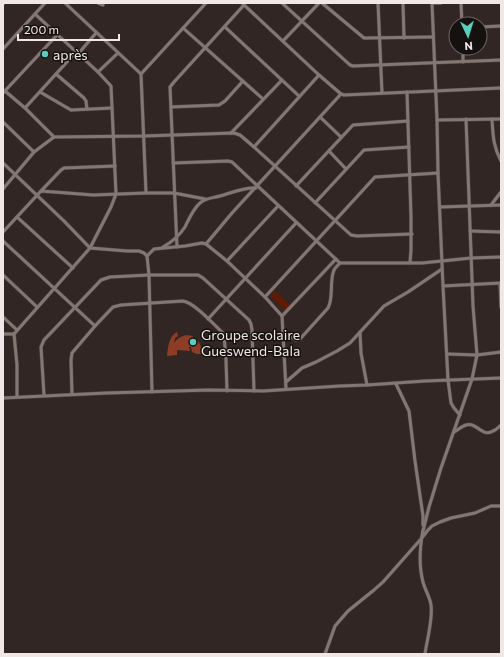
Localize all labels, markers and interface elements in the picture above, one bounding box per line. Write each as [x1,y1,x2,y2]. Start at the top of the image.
scale bar [18,16,119,42]
north arrow [448,16,488,56]
text: 200 m [24,22,59,36]
text: N [464,40,473,53]
place label: après [53,46,88,63]
marker: après [40,49,50,59]
place label: Groupe scolaire Gueswend-Bala [201,326,300,359]
marker: Groupe scolaire Gueswend-Bala [188,337,198,347]

